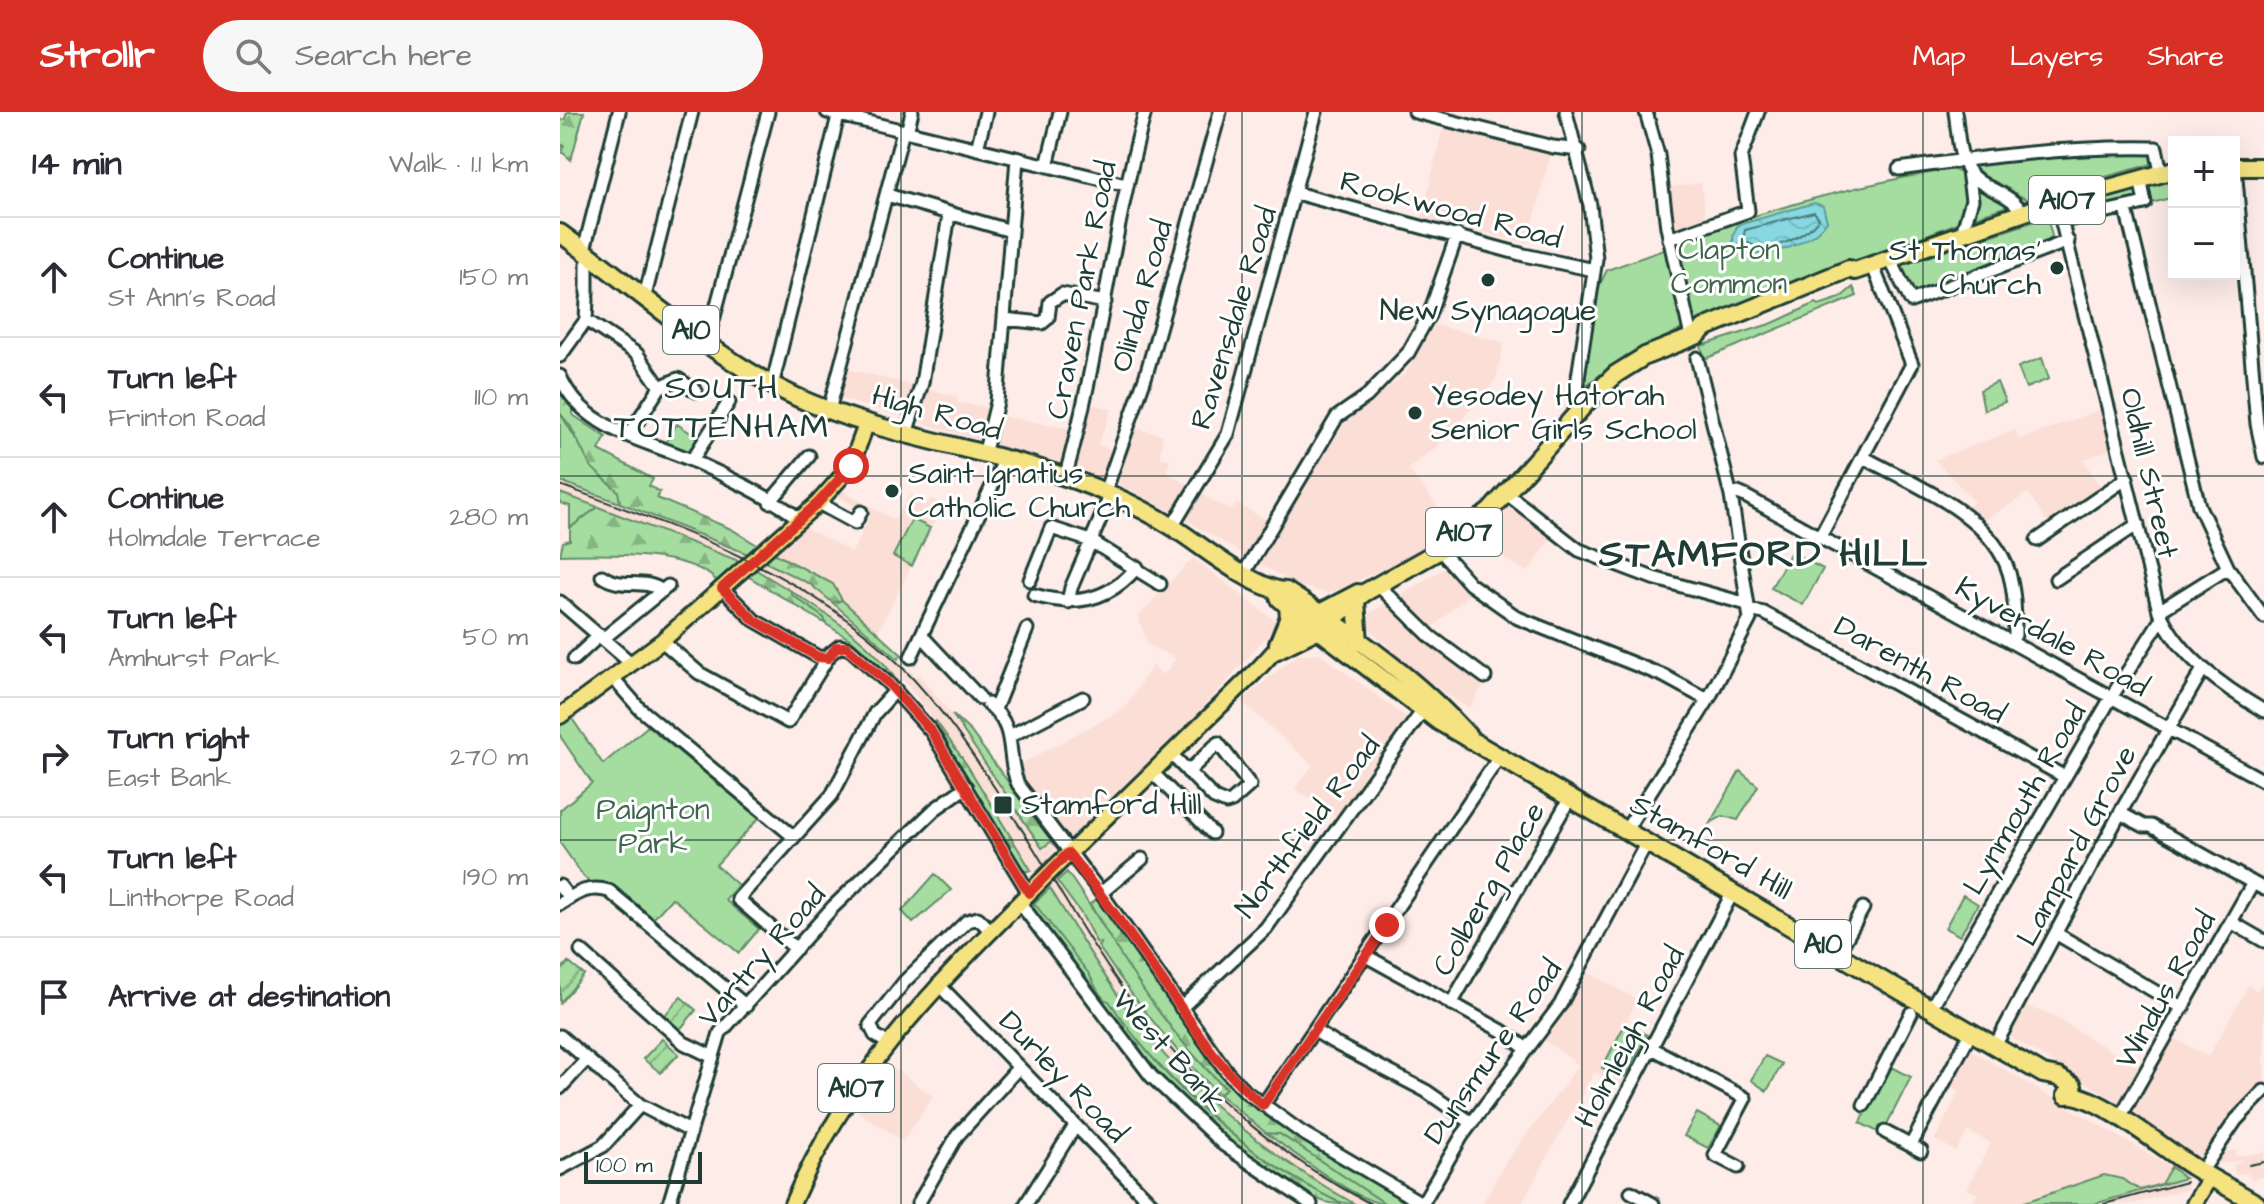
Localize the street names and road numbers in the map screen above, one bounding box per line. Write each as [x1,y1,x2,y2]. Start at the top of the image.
street label: Craven Park Road [1036,157,1128,423]
street label: Rookwood Road [1336,160,1566,260]
road number: A107 [2029,176,2105,224]
street label: Ravensdale Road [1180,201,1288,435]
street label: Olinda Road [1100,215,1184,377]
road number: A10 [663,306,719,354]
street label: High Road [867,374,1007,453]
street label: Oldhill Street [2109,384,2189,562]
road number: A107 [1426,508,1502,556]
street label: Kyverdale Road [1947,566,2156,708]
street label: Darenth Road [1827,605,2013,735]
street label: Lynmouth Road [1953,695,2098,903]
street label: Northfield Road [1225,727,1391,927]
street label: Lampard Grove [2007,738,2147,954]
street label: Stamford Hill [1622,784,1800,910]
street label: Colberg Place [1422,794,1557,984]
street label: Vartry Road [688,876,837,1037]
street label: Windus Road [2105,904,2227,1076]
road number: A10 [1795,920,1851,968]
street label: Holmleigh Road [1565,939,1696,1136]
street label: Dunsmure Road [1414,951,1572,1153]
street label: West Bank [1102,980,1236,1122]
street label: Durley Road [988,1001,1137,1153]
road number: A107 [818,1064,894,1112]

